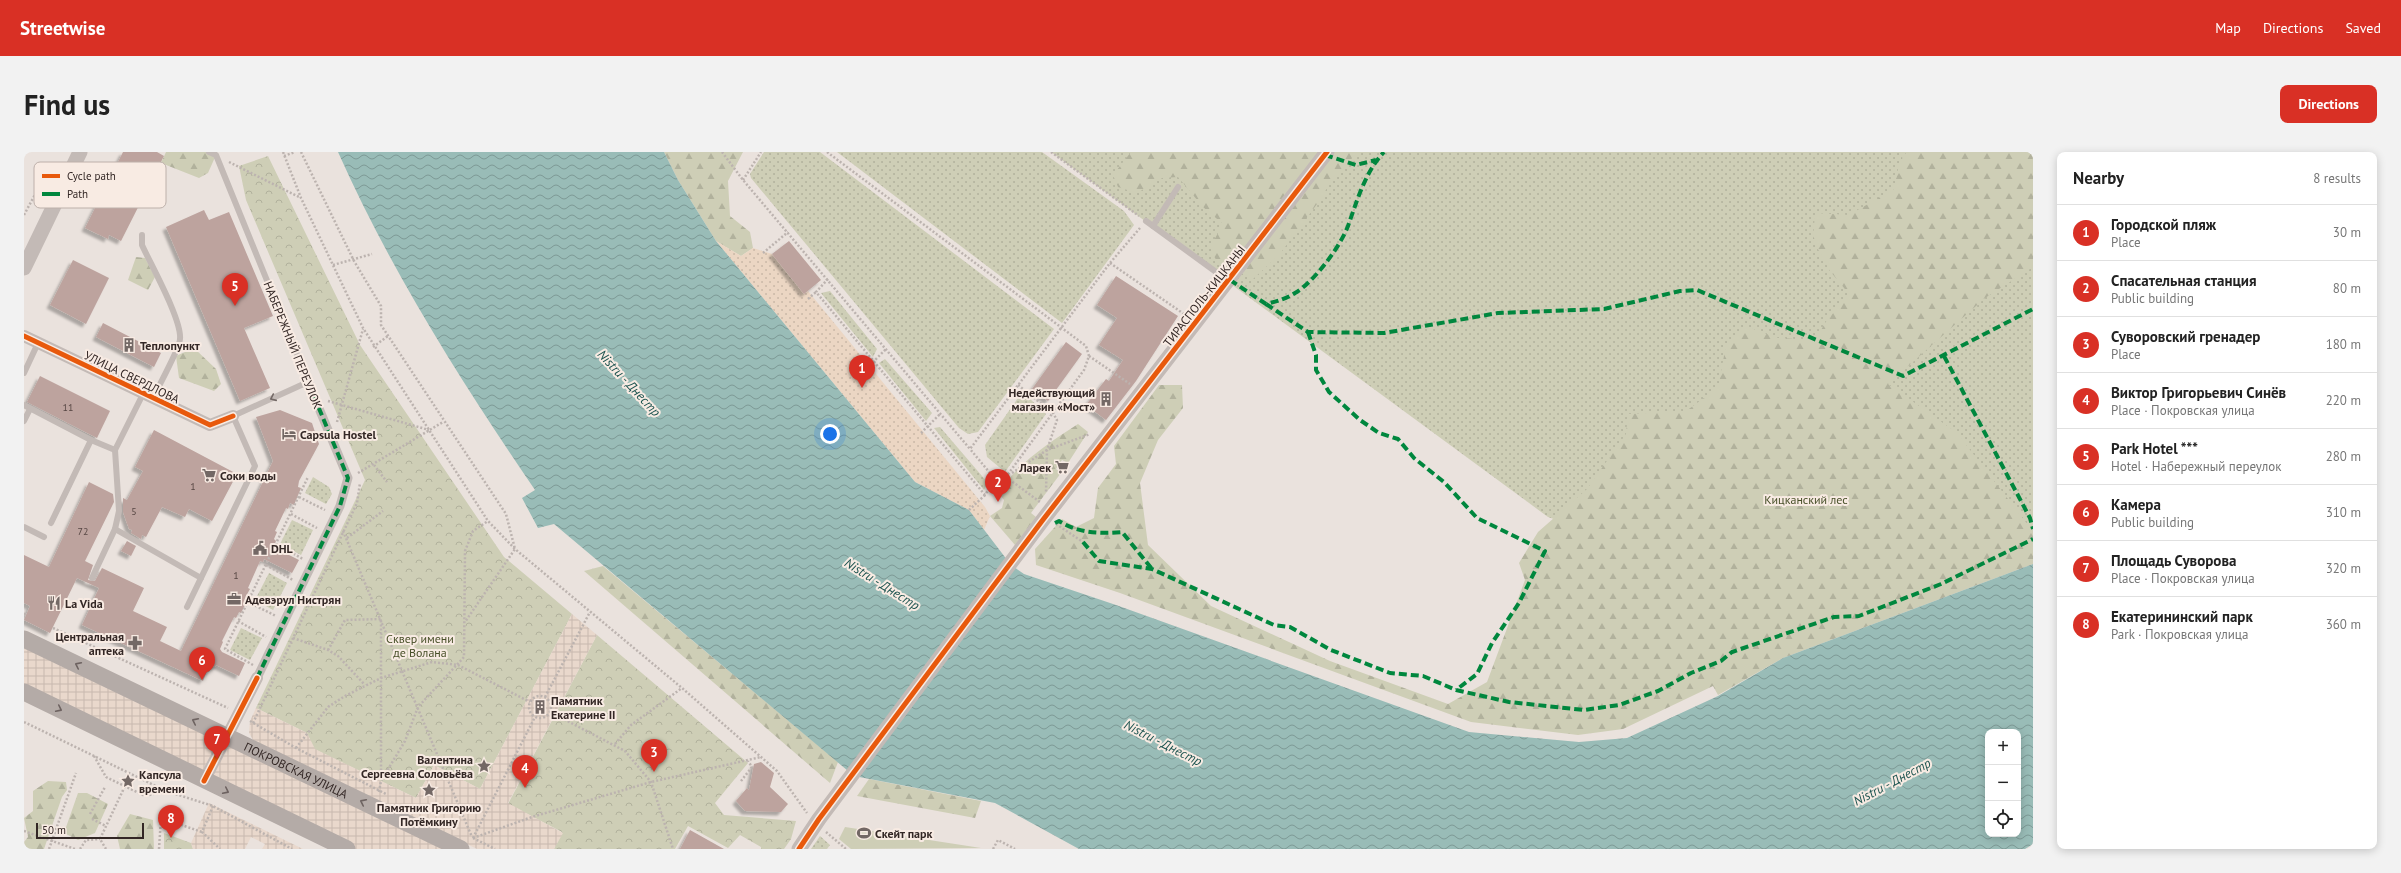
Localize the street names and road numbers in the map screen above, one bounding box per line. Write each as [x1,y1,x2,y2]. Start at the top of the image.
street label: ТИРАСПОЛЬ-КИЦКАНЫ [1160,242,1248,350]
street label: НАБЕРЕЖНЫЙ ПЕРЕУЛОК [261,279,325,411]
street label: УЛИЦА СВЕРДЛОВА [82,347,182,407]
street label: ПОКРОВСКАЯ УЛИЦА [242,738,351,801]

